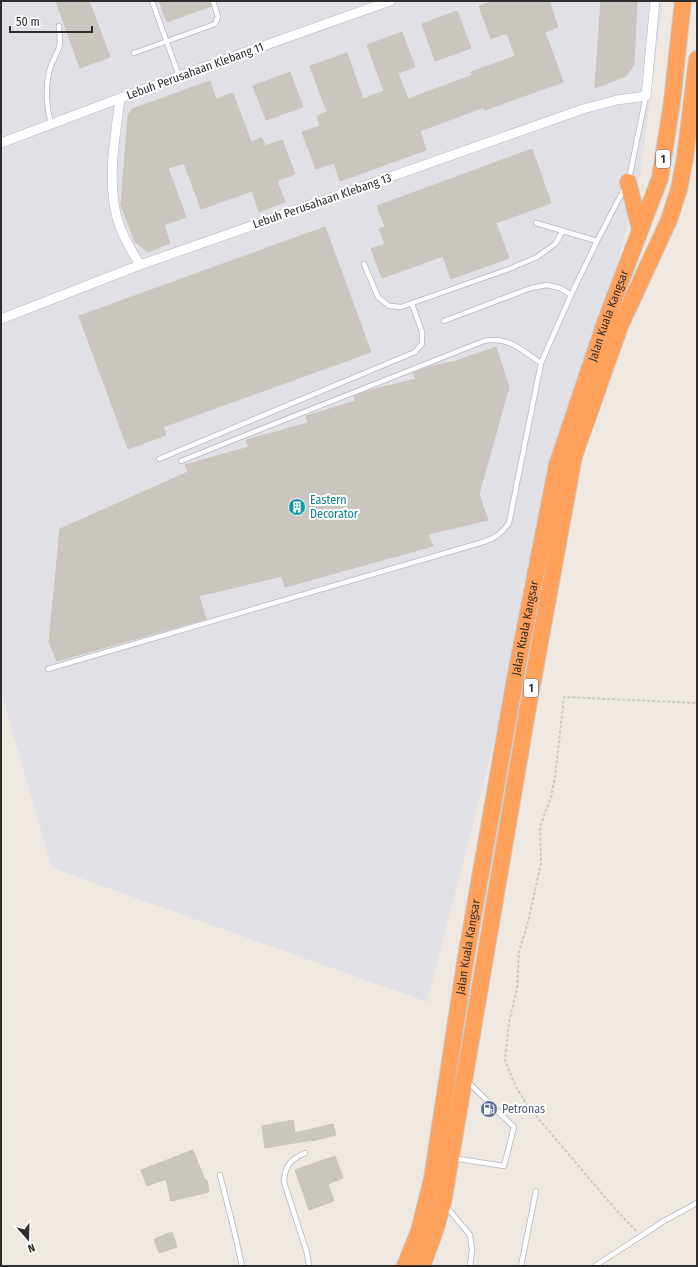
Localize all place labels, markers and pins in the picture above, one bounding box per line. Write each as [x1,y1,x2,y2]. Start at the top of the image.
place label: Eastern Decorator [310,493,359,521]
building icon: Eastern Decorator [287,497,307,517]
fuel station icon: Petronas [479,1099,499,1119]
place label: Petronas [502,1102,545,1116]

